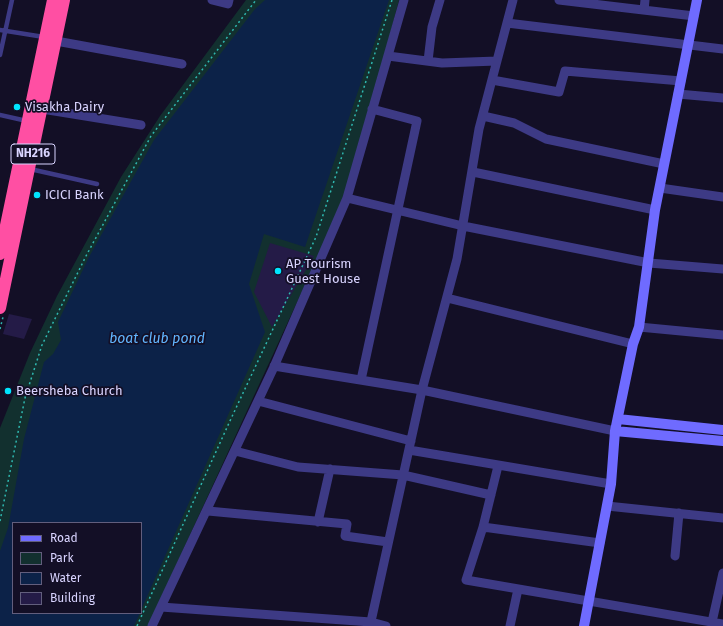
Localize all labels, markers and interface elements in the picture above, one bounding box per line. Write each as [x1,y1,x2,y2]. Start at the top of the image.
place label: Visakha Dairy [25,99,104,115]
marker: Visakha Dairy [12,102,22,112]
road number: NH216 [11,144,55,164]
place label: ICICI Bank [45,187,104,203]
marker: ICICI Bank [32,190,42,200]
place label: AP Tourism Guest House [286,256,360,287]
marker: AP Tourism Guest House [273,266,283,276]
water label: boat club pond [109,331,205,347]
place label: Beersheba Church [16,383,123,399]
marker: Beersheba Church [3,386,13,396]
legend [12,522,142,614]
text: Road [50,531,78,545]
text: Park [50,551,74,565]
text: Water [50,571,81,585]
text: Building [50,591,95,605]

